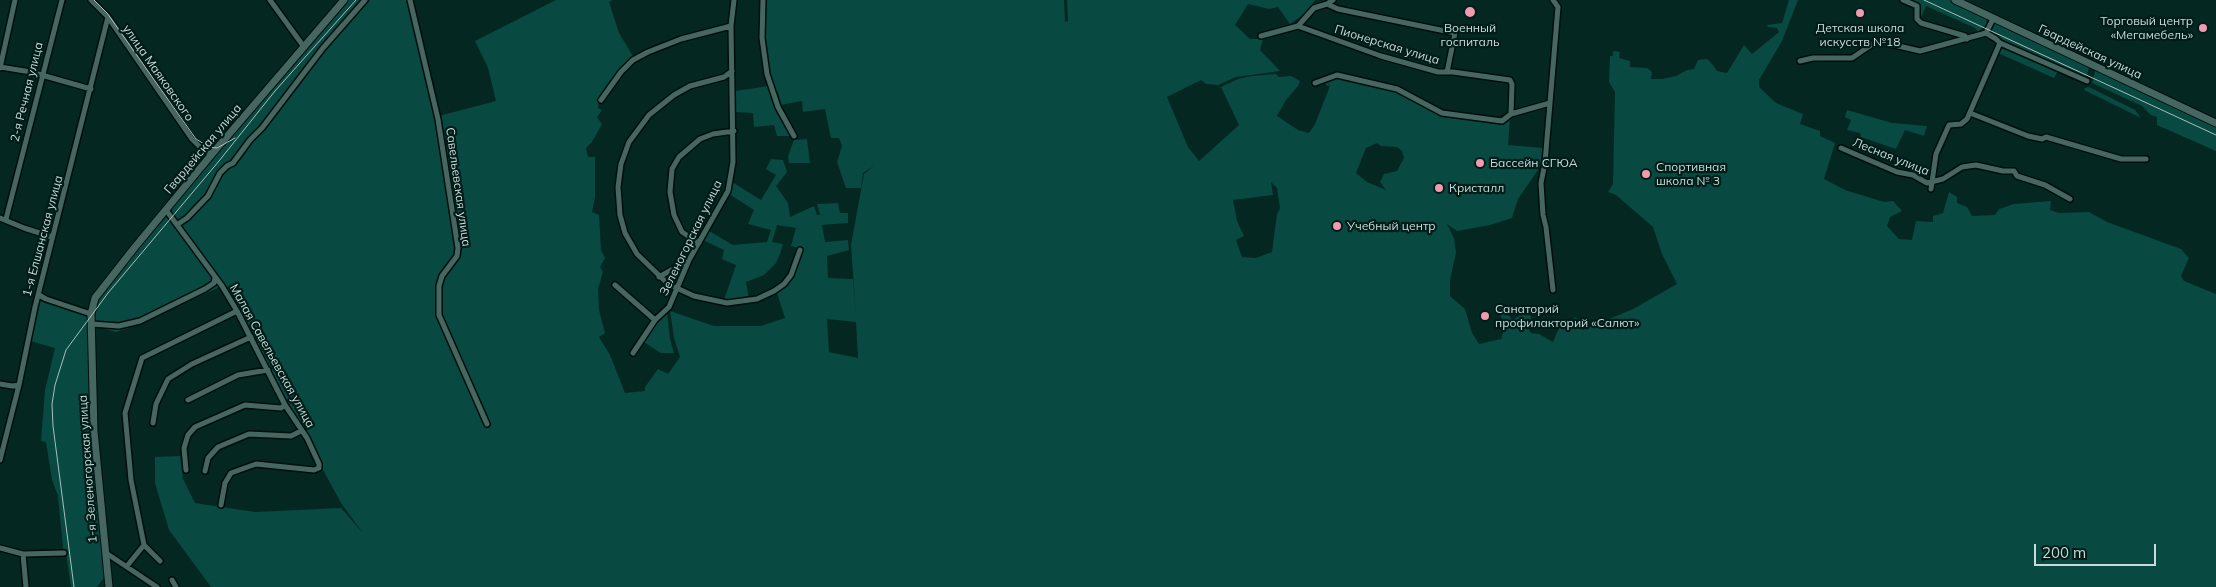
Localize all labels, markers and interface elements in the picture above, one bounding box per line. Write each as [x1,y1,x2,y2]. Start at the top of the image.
marker: Военный госпиталь [1463,5,1477,19]
marker: Детская школа искусств №18 [1854,7,1866,19]
place label: Торговый центр «Мегамебель» [2100,14,2193,42]
place label: Военный госпиталь [1440,21,1500,49]
place label: Детская школа искусств №18 [1816,21,1904,49]
street label: улица Маяковского [119,22,197,124]
street label: Пионерская улица [1333,22,1441,68]
street label: Гвардейская улица [2036,22,2144,82]
marker: Торговый центр «Мегамебель» [2197,22,2209,34]
street label: 2-я Речная улица [8,41,46,143]
street label: Гвардейская улица [161,101,245,197]
street label: Савельевская улица [443,126,473,248]
street label: Лесная улица [1851,135,1931,179]
place label: Бассейн СГЮА [1490,156,1578,170]
marker: Бассейн СГЮА [1474,157,1486,169]
place label: Спортивная школа № 3 [1656,160,1726,188]
marker: Спортивная школа № 3 [1640,168,1652,180]
street label: 1-я Елшанская улица [20,174,66,298]
street label: Зеленогорская улица [657,178,725,298]
place label: Кристалл [1449,181,1504,195]
marker: Кристалл [1433,182,1445,194]
place label: Учебный центр [1347,219,1436,233]
marker: Учебный центр [1331,220,1343,232]
street label: Малая Савельевская улица [226,282,318,430]
place label: Санаторий профилакторий «Салют» [1495,302,1639,330]
marker: Санаторий профилакторий «Салют» [1479,310,1491,322]
street label: 1-я Зеленогорская улица [76,394,100,544]
scale bar [2036,534,2158,566]
text: 200 m [2042,543,2086,562]

